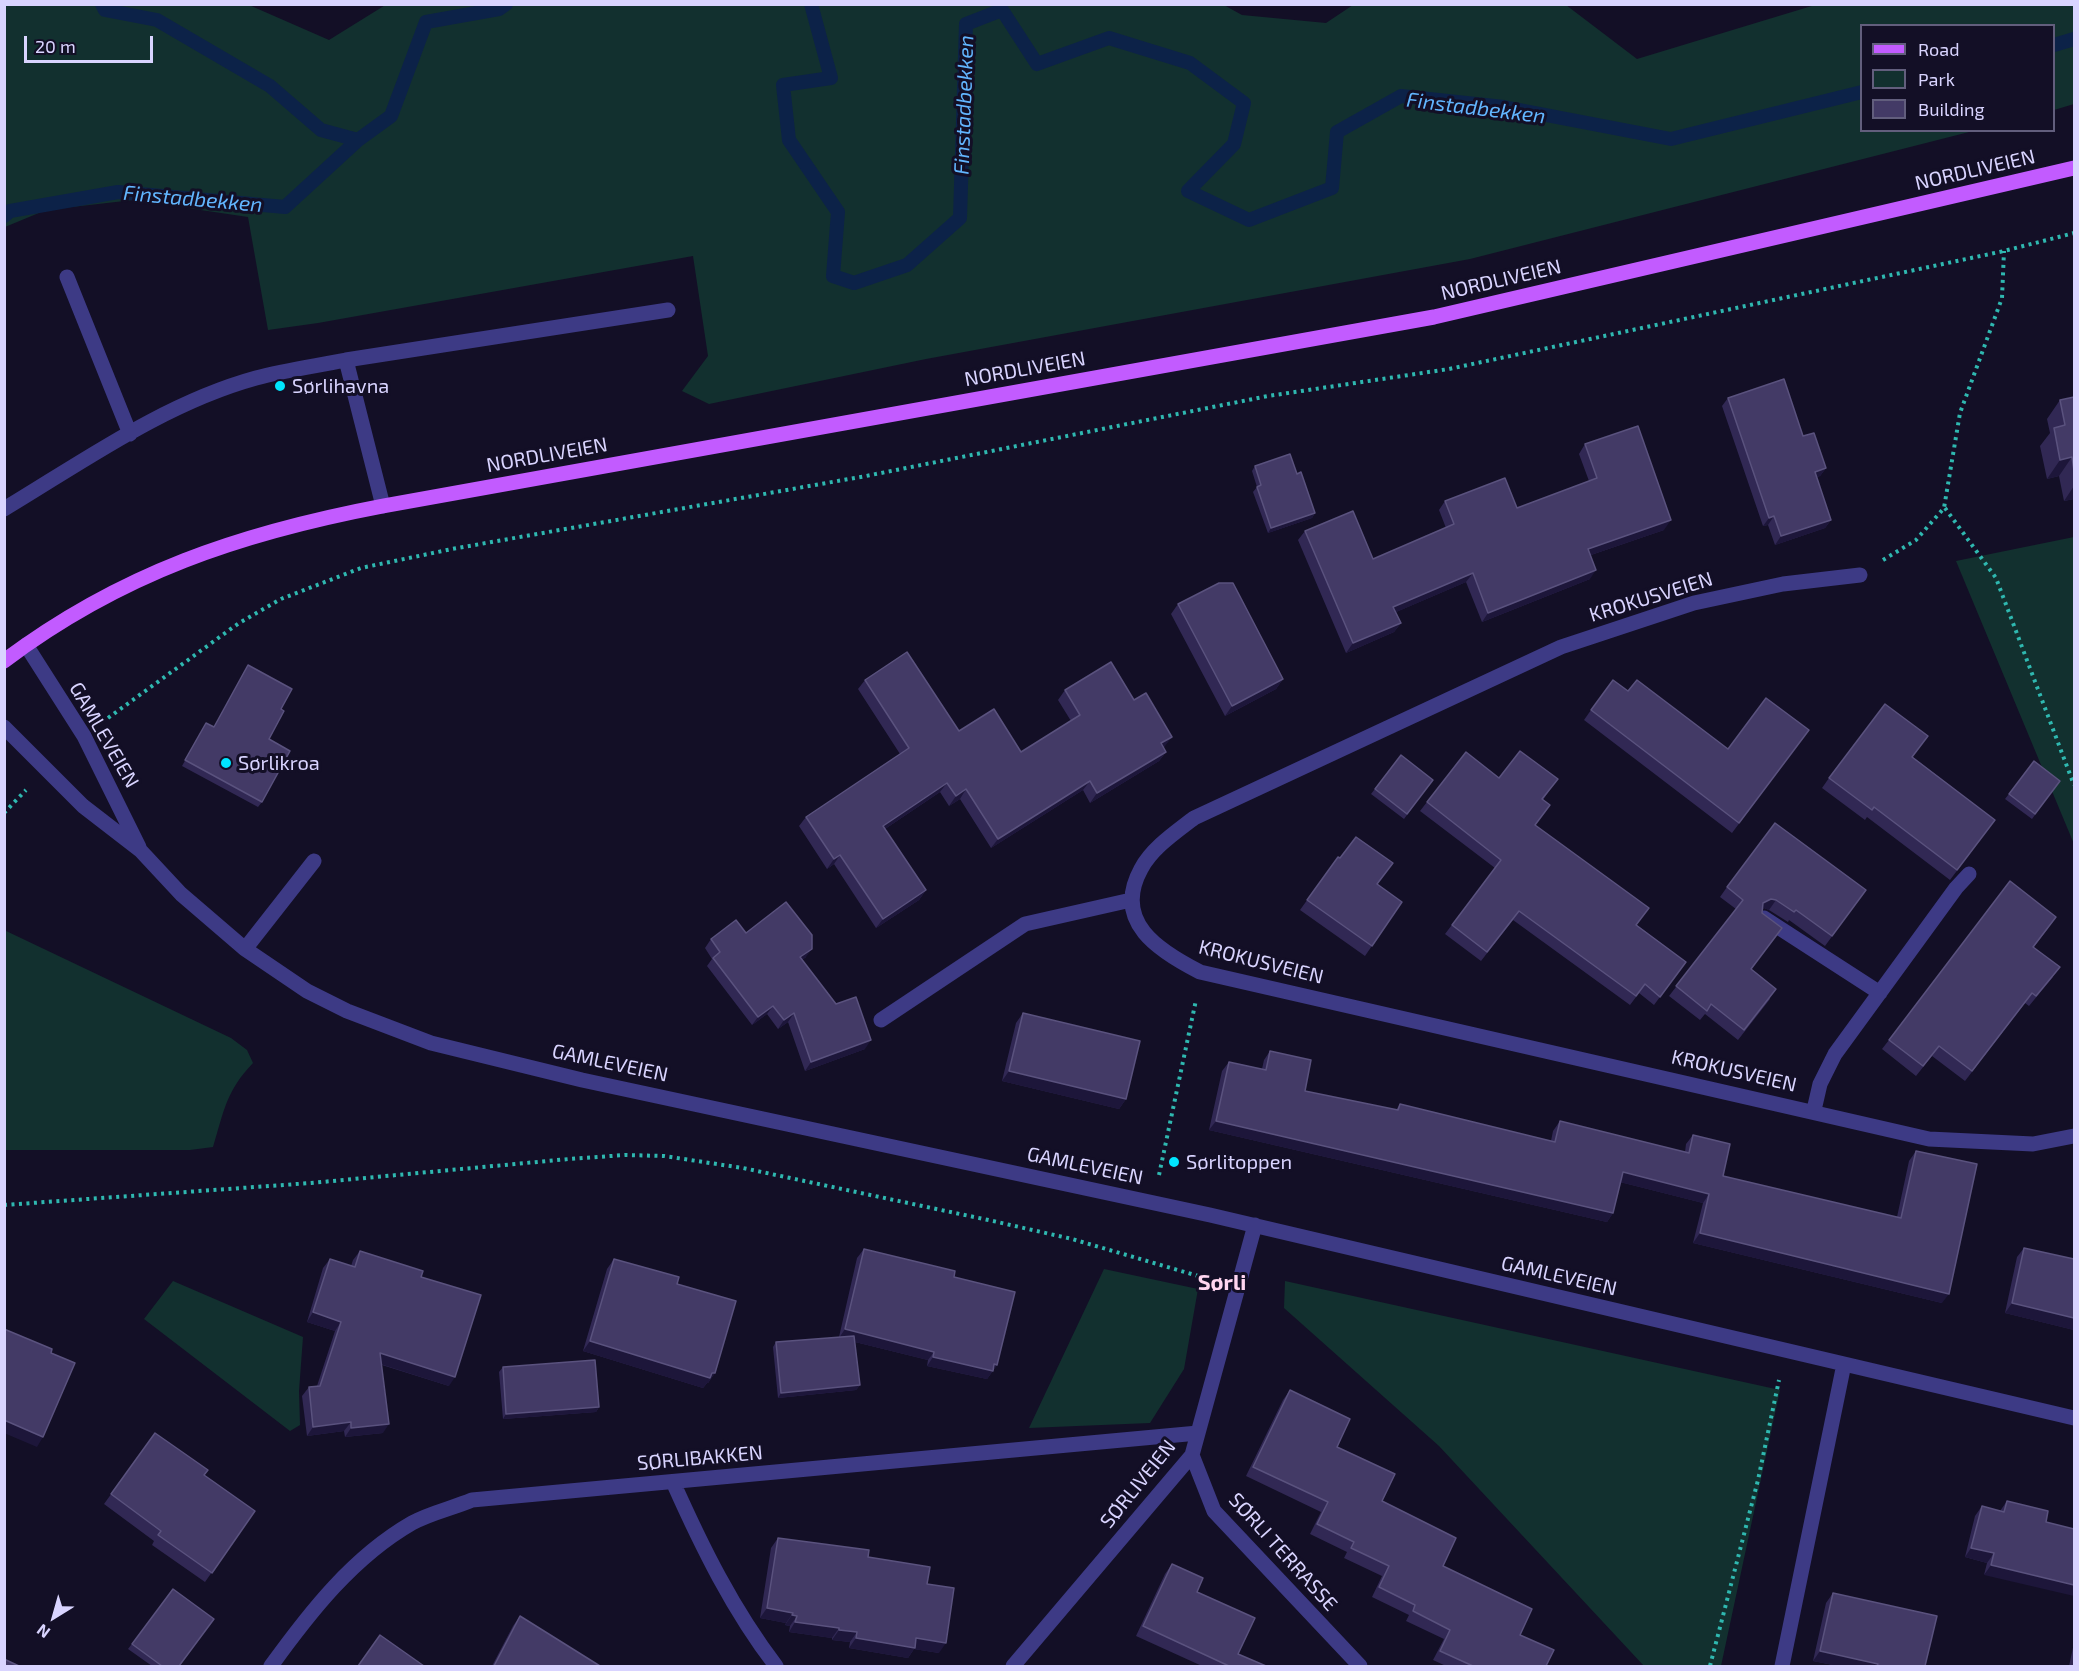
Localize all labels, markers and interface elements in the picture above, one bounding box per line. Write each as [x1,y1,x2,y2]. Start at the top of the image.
scale bar [27,24,156,62]
legend [1860,24,2055,132]
text: 20 m [35,35,76,57]
water label: Finstadbekken [949,35,979,175]
text: Road [1918,38,1959,60]
text: Park [1918,68,1955,90]
water label: Finstadbekken [1405,87,1547,129]
text: Building [1918,98,1985,120]
street label: NORDLIVEIEN [1913,145,2037,195]
water label: Finstadbekken [122,180,264,218]
street label: NORDLIVEIEN [1439,255,1563,305]
street label: NORDLIVEIEN [963,347,1087,391]
place label: Sørlihavna [292,374,389,398]
marker: Sørlihavna [273,379,287,393]
street label: NORDLIVEIEN [485,433,609,477]
street label: KROKUSVEIEN [1586,567,1716,627]
street label: GAMLEVEIEN [64,678,144,792]
place label: Sørlikroa [238,751,320,775]
marker: Sørlikroa [219,756,233,770]
street label: KROKUSVEIEN [1196,935,1326,989]
street label: GAMLEVEIEN [550,1039,670,1087]
street label: KROKUSVEIEN [1669,1045,1799,1097]
street label: GAMLEVEIEN [1025,1142,1145,1190]
place label: Sørlitoppen [1186,1150,1292,1174]
marker: Sørlitoppen [1167,1155,1181,1169]
street label: GAMLEVEIEN [1499,1251,1619,1301]
district label: Sørli [1198,1270,1246,1296]
street label: SØRLIVEIEN [1095,1435,1181,1533]
street label: SØRLIBAKKEN [636,1441,764,1475]
street label: SØRLI TERRASSE [1224,1488,1342,1616]
north arrow [24,1587,84,1647]
text: N [33,1621,53,1643]

